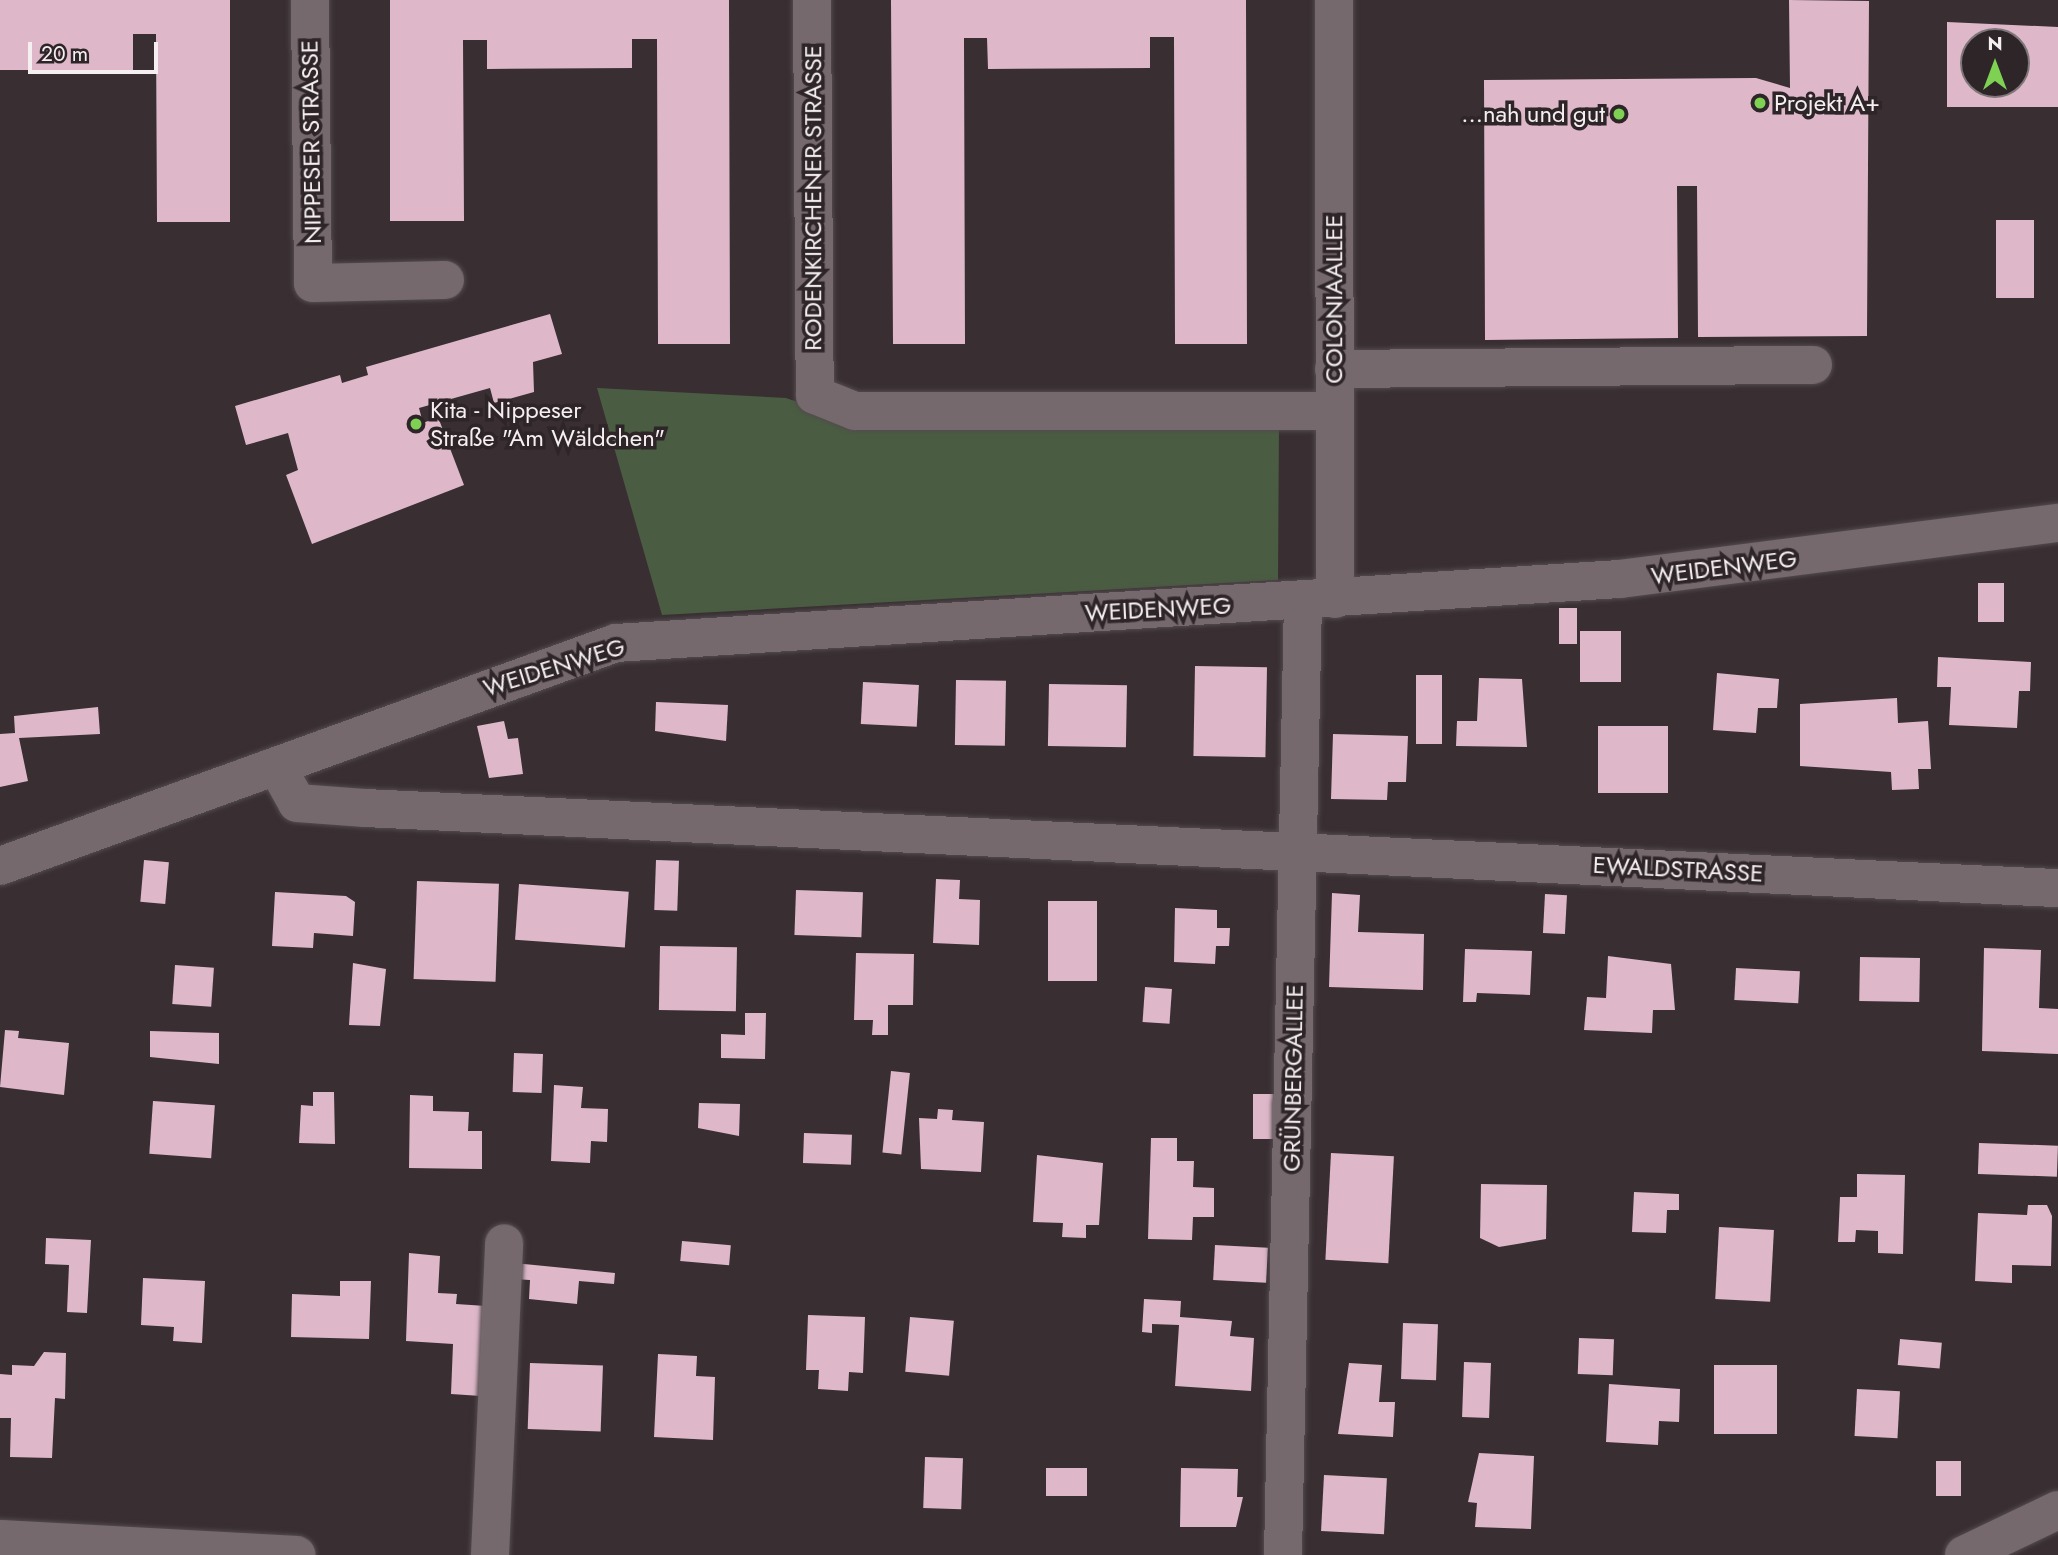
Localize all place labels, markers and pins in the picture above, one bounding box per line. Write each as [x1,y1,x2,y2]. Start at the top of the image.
place label: Projekt A+ [1774,89,1880,117]
marker: Projekt A+ [1752,95,1768,111]
place label: ...nah und gut [1461,100,1605,128]
marker: ...nah und gut [1611,106,1627,122]
place label: Kita - Nippeser Straße "Am Wäldchen" [430,396,665,452]
marker: Kita - Nippeser Straße "Am Wäldchen" [408,416,424,432]

